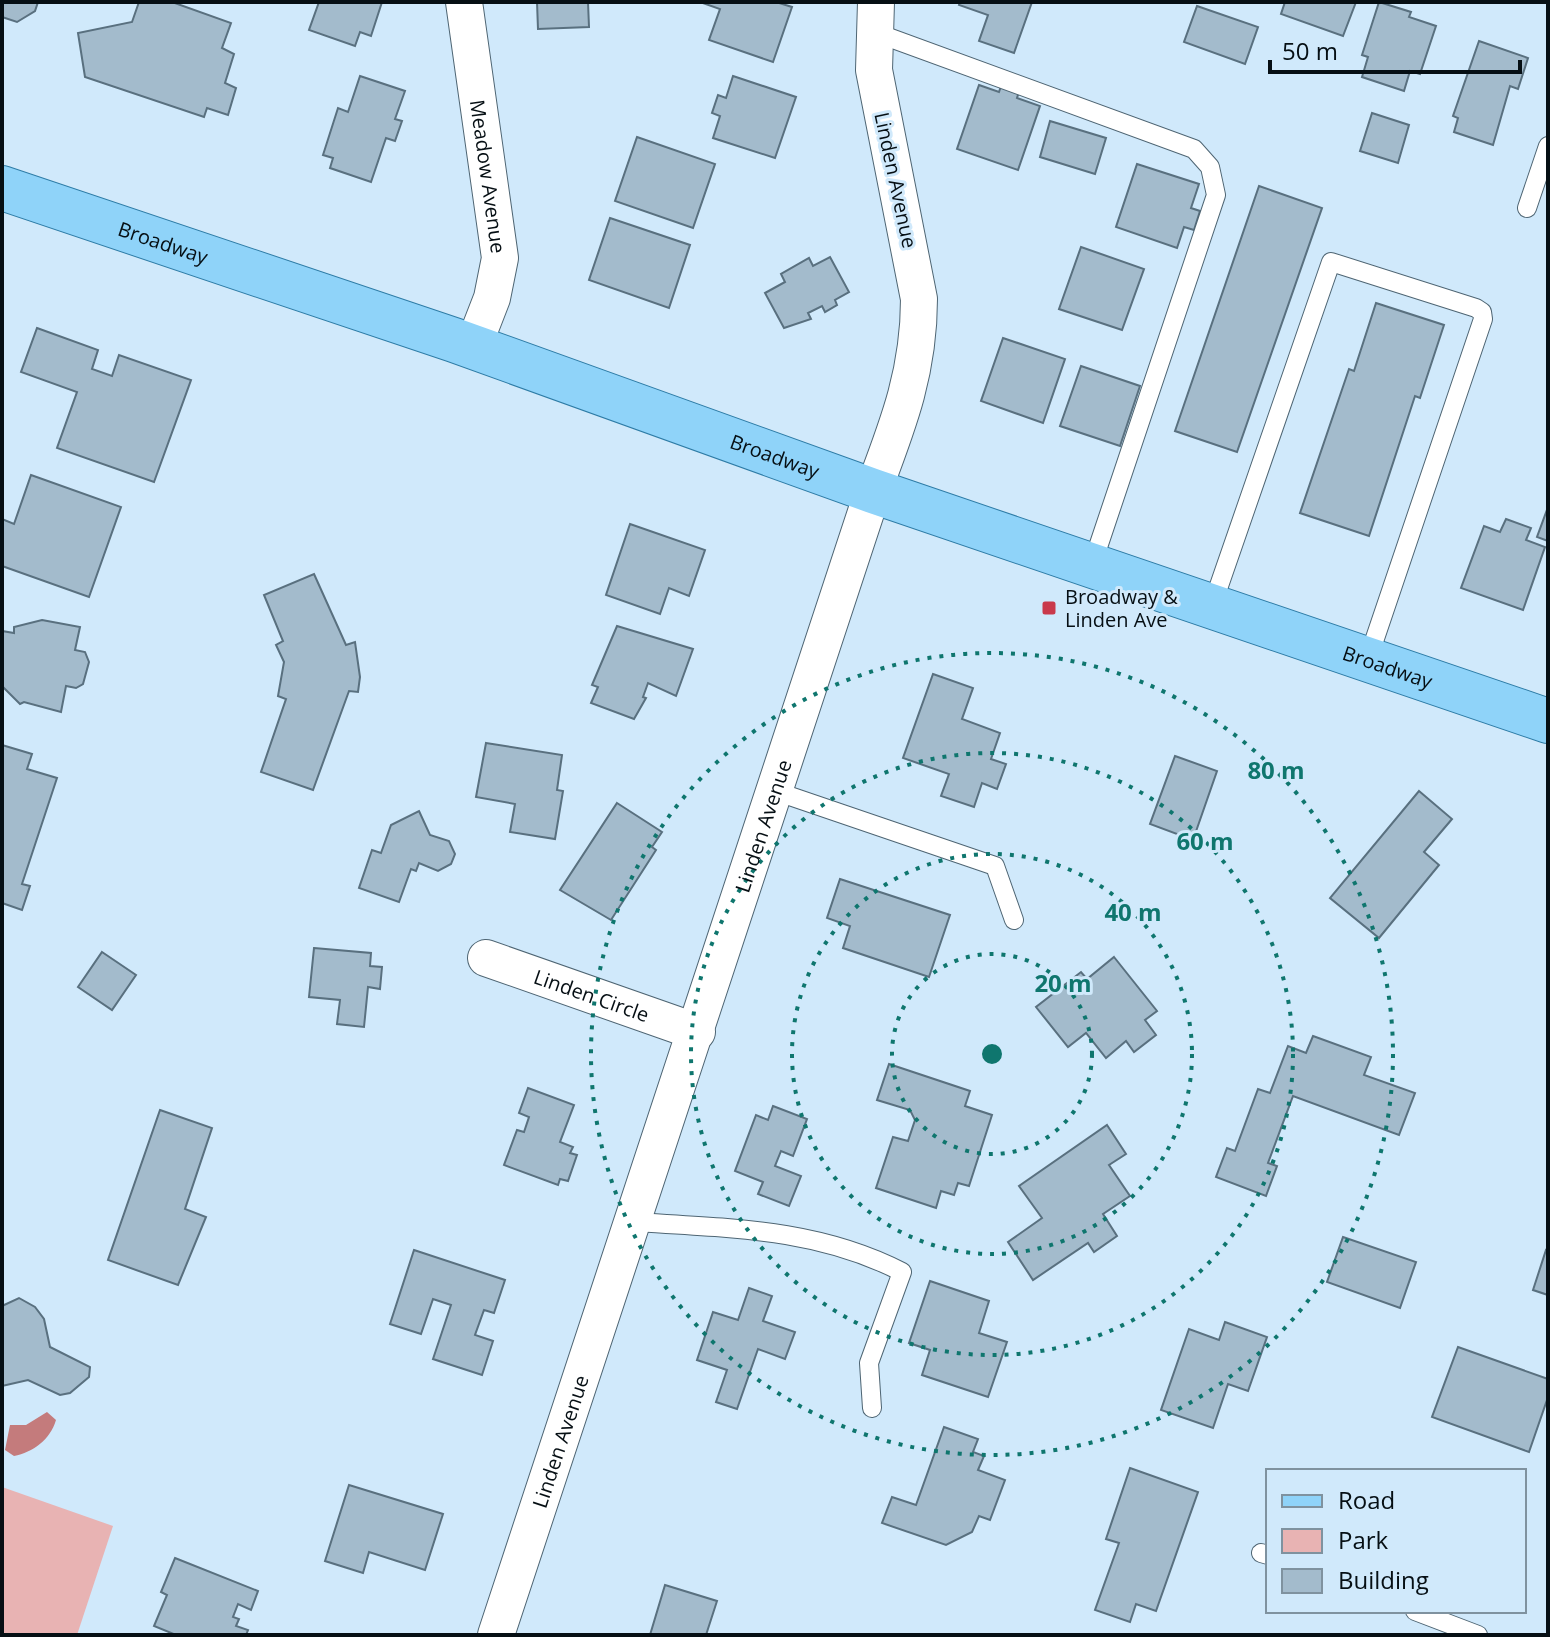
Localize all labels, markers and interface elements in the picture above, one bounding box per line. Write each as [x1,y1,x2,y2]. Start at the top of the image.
scale bar [1270,24,1520,74]
text: 50 m [1282,34,1338,67]
street label: Meadow Avenue [464,98,513,255]
street label: Linden Avenue [868,110,924,250]
street label: Broadway [115,215,213,270]
street label: Broadway [727,427,824,484]
place label: Broadway & Linden Ave [1065,583,1178,633]
marker: Broadway & Linden Ave [1040,599,1058,617]
street label: Broadway [1339,639,1437,694]
text: 80 m [1247,753,1305,786]
street label: Linden Avenue [728,756,797,896]
text: 60 m [1176,824,1234,857]
text: 40 m [1104,895,1162,928]
street label: Linden Circle [530,962,653,1028]
text: 20 m [1034,966,1092,999]
centre of rings [978,1040,1006,1068]
street label: Linden Avenue [525,1371,594,1511]
legend [1266,1469,1526,1613]
text: Road [1338,1483,1395,1516]
text: Park [1338,1523,1389,1556]
text: Building [1338,1563,1429,1596]

